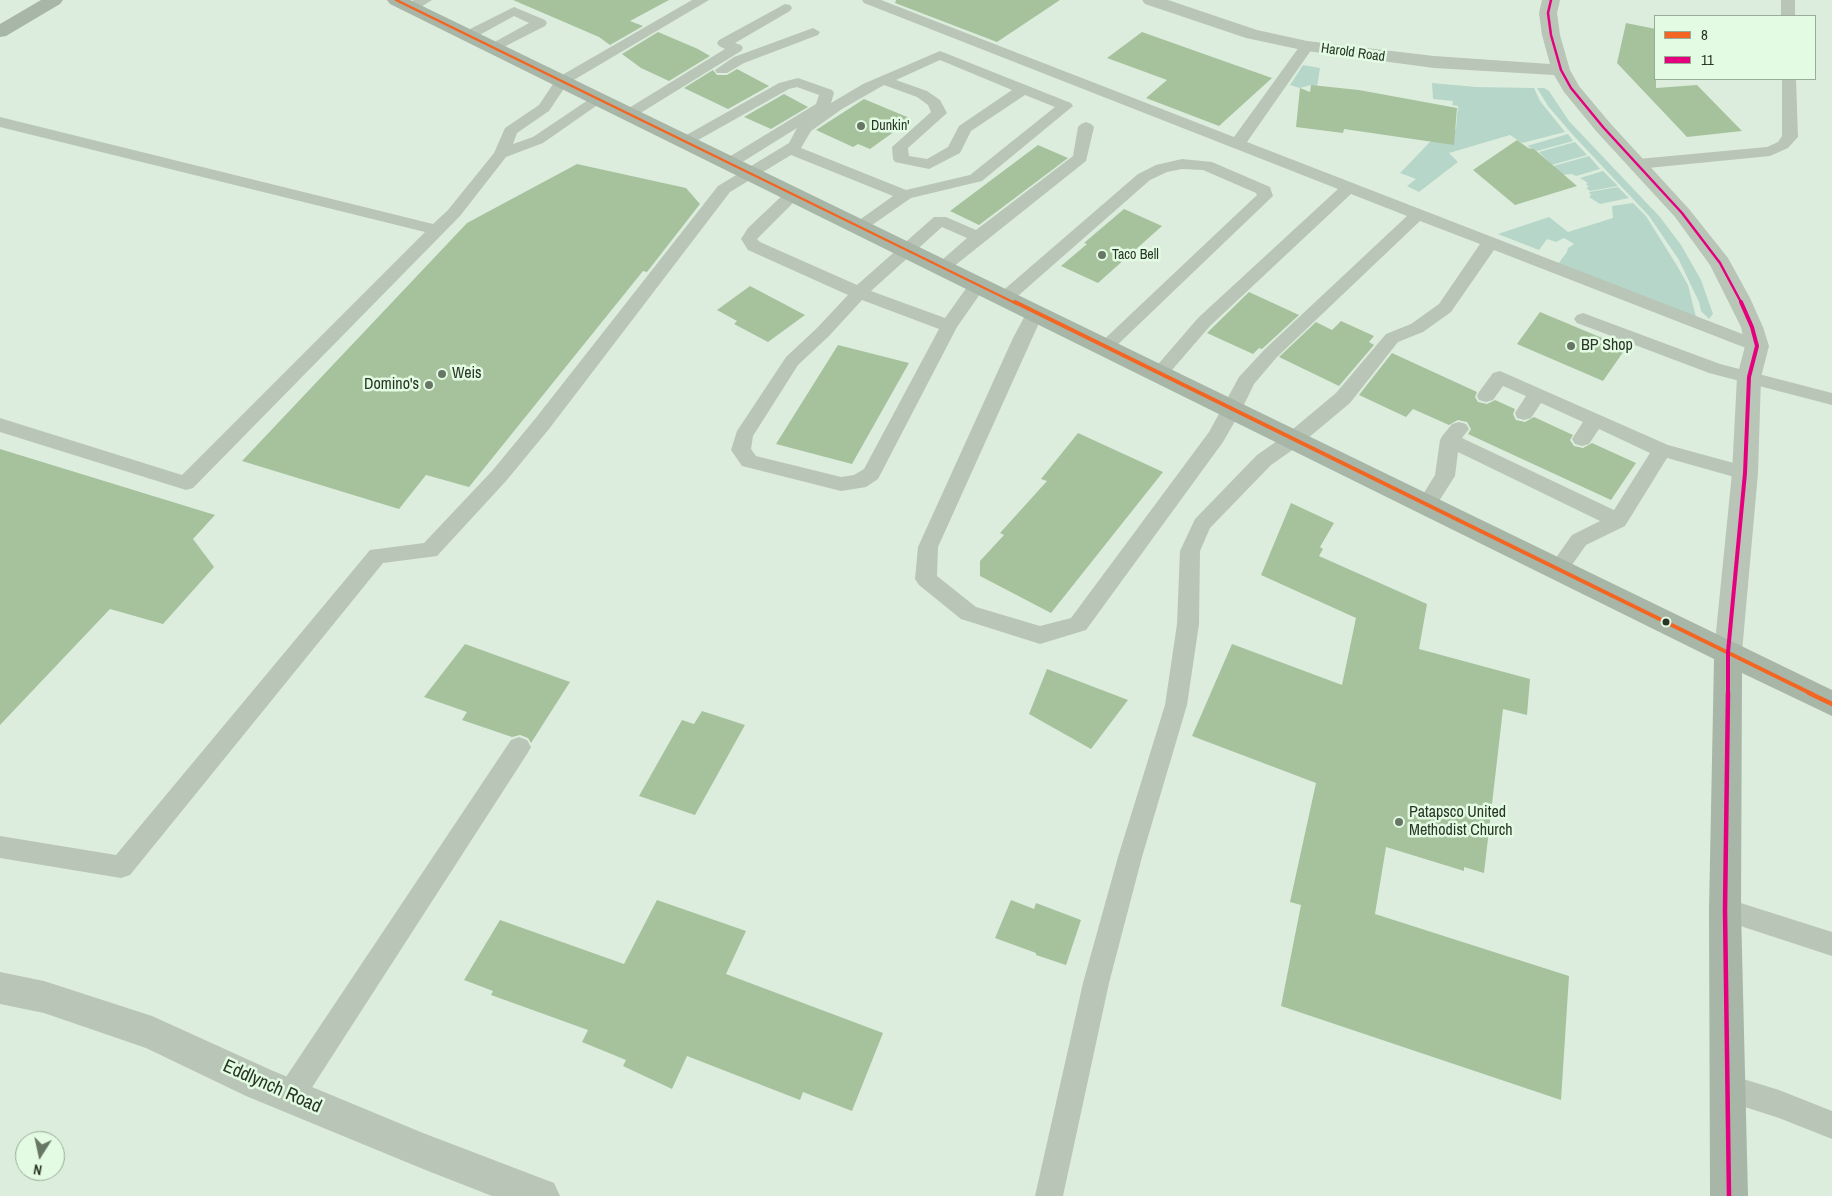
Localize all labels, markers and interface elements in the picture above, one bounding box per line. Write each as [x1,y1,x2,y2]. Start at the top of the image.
legend [1654,15,1817,80]
text: 8 [1701,24,1708,45]
street label: Harold Road [1320,40,1386,66]
text: 11 [1701,49,1714,70]
place label: Dunkin' [871,118,910,134]
marker: Dunkin' [855,120,867,132]
place label: Taco Bell [1112,247,1159,263]
marker: Taco Bell [1096,249,1108,261]
place label: BP Shop [1581,336,1633,356]
marker: BP Shop [1565,340,1577,352]
place label: Weis [452,364,482,384]
marker: Weis [436,368,448,380]
place label: Domino's [364,375,419,395]
marker: Domino's [423,379,435,391]
unlabelled marker [1661,617,1671,627]
place label: Patapsco United Methodist Church [1409,803,1513,841]
marker: Patapsco United Methodist Church [1393,816,1405,828]
street label: Eddlynch Road [219,1055,325,1119]
north arrow [15,1131,65,1181]
text: N [32,1160,43,1179]

